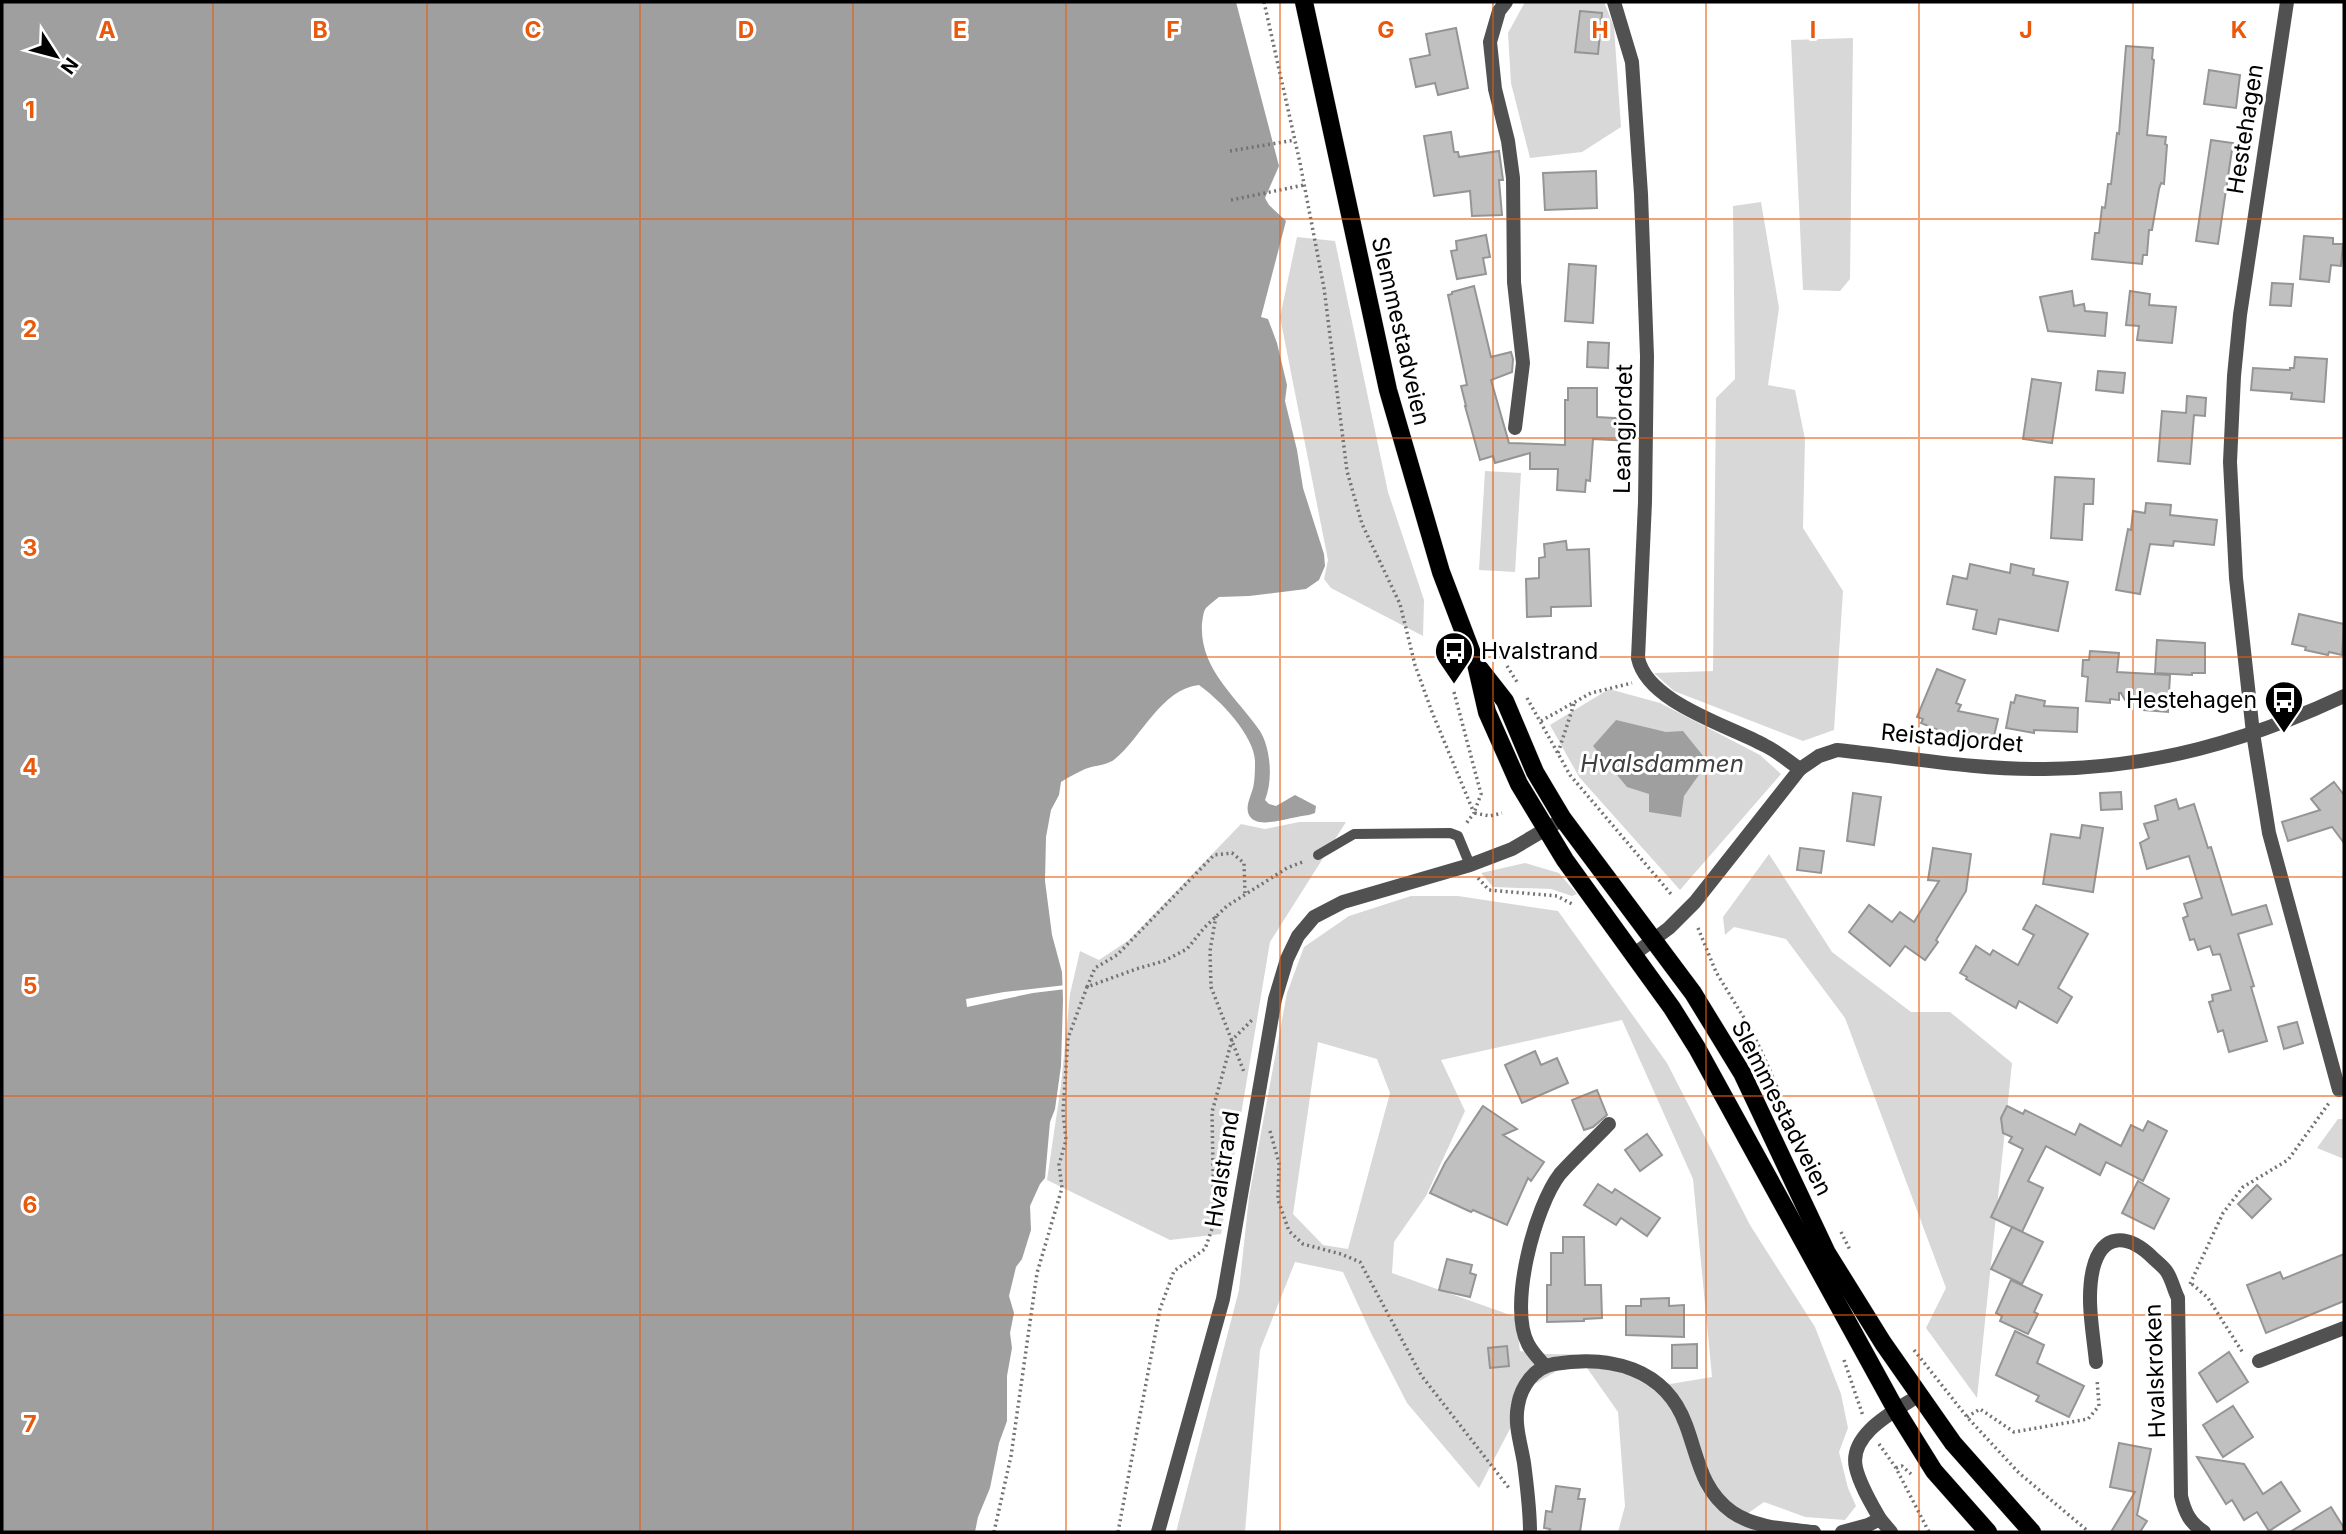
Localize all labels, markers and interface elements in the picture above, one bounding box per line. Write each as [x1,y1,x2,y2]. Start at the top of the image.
text: A [98,16,116,44]
text: B [312,16,328,44]
text: C [524,16,542,44]
text: D [738,16,754,44]
text: E [953,16,967,44]
text: F [1166,16,1180,44]
text: G [1377,16,1395,44]
text: H [1591,16,1609,44]
text: I [1810,16,1816,44]
text: J [2019,16,2033,44]
text: K [2231,16,2247,44]
north arrow [21,21,91,91]
text: N [56,53,83,78]
street label: Hestehagen [2221,62,2269,196]
text: 1 [25,96,35,124]
street label: Slemmestadveien [1366,234,1436,428]
text: 2 [23,315,37,343]
street label: Leangjordet [1608,363,1638,494]
text: 3 [23,534,37,562]
bus stop icon: Hvalstrand [1433,630,1475,685]
place label: Hvalstrand [1481,637,1598,665]
bus stop icon: Hestehagen [2263,679,2305,734]
place label: Hestehagen [2126,686,2257,714]
street label: Reistadjordet [1880,718,2025,758]
water label: Hvalsdammen [1580,749,1744,778]
text: 4 [22,753,38,781]
text: 5 [23,972,37,1000]
street label: Slemmestadveien [1726,1016,1838,1200]
street label: Hvalstrand [1199,1109,1245,1229]
text: 6 [23,1191,37,1219]
street label: Hvalskroken [2139,1303,2171,1439]
text: 7 [23,1410,37,1438]

